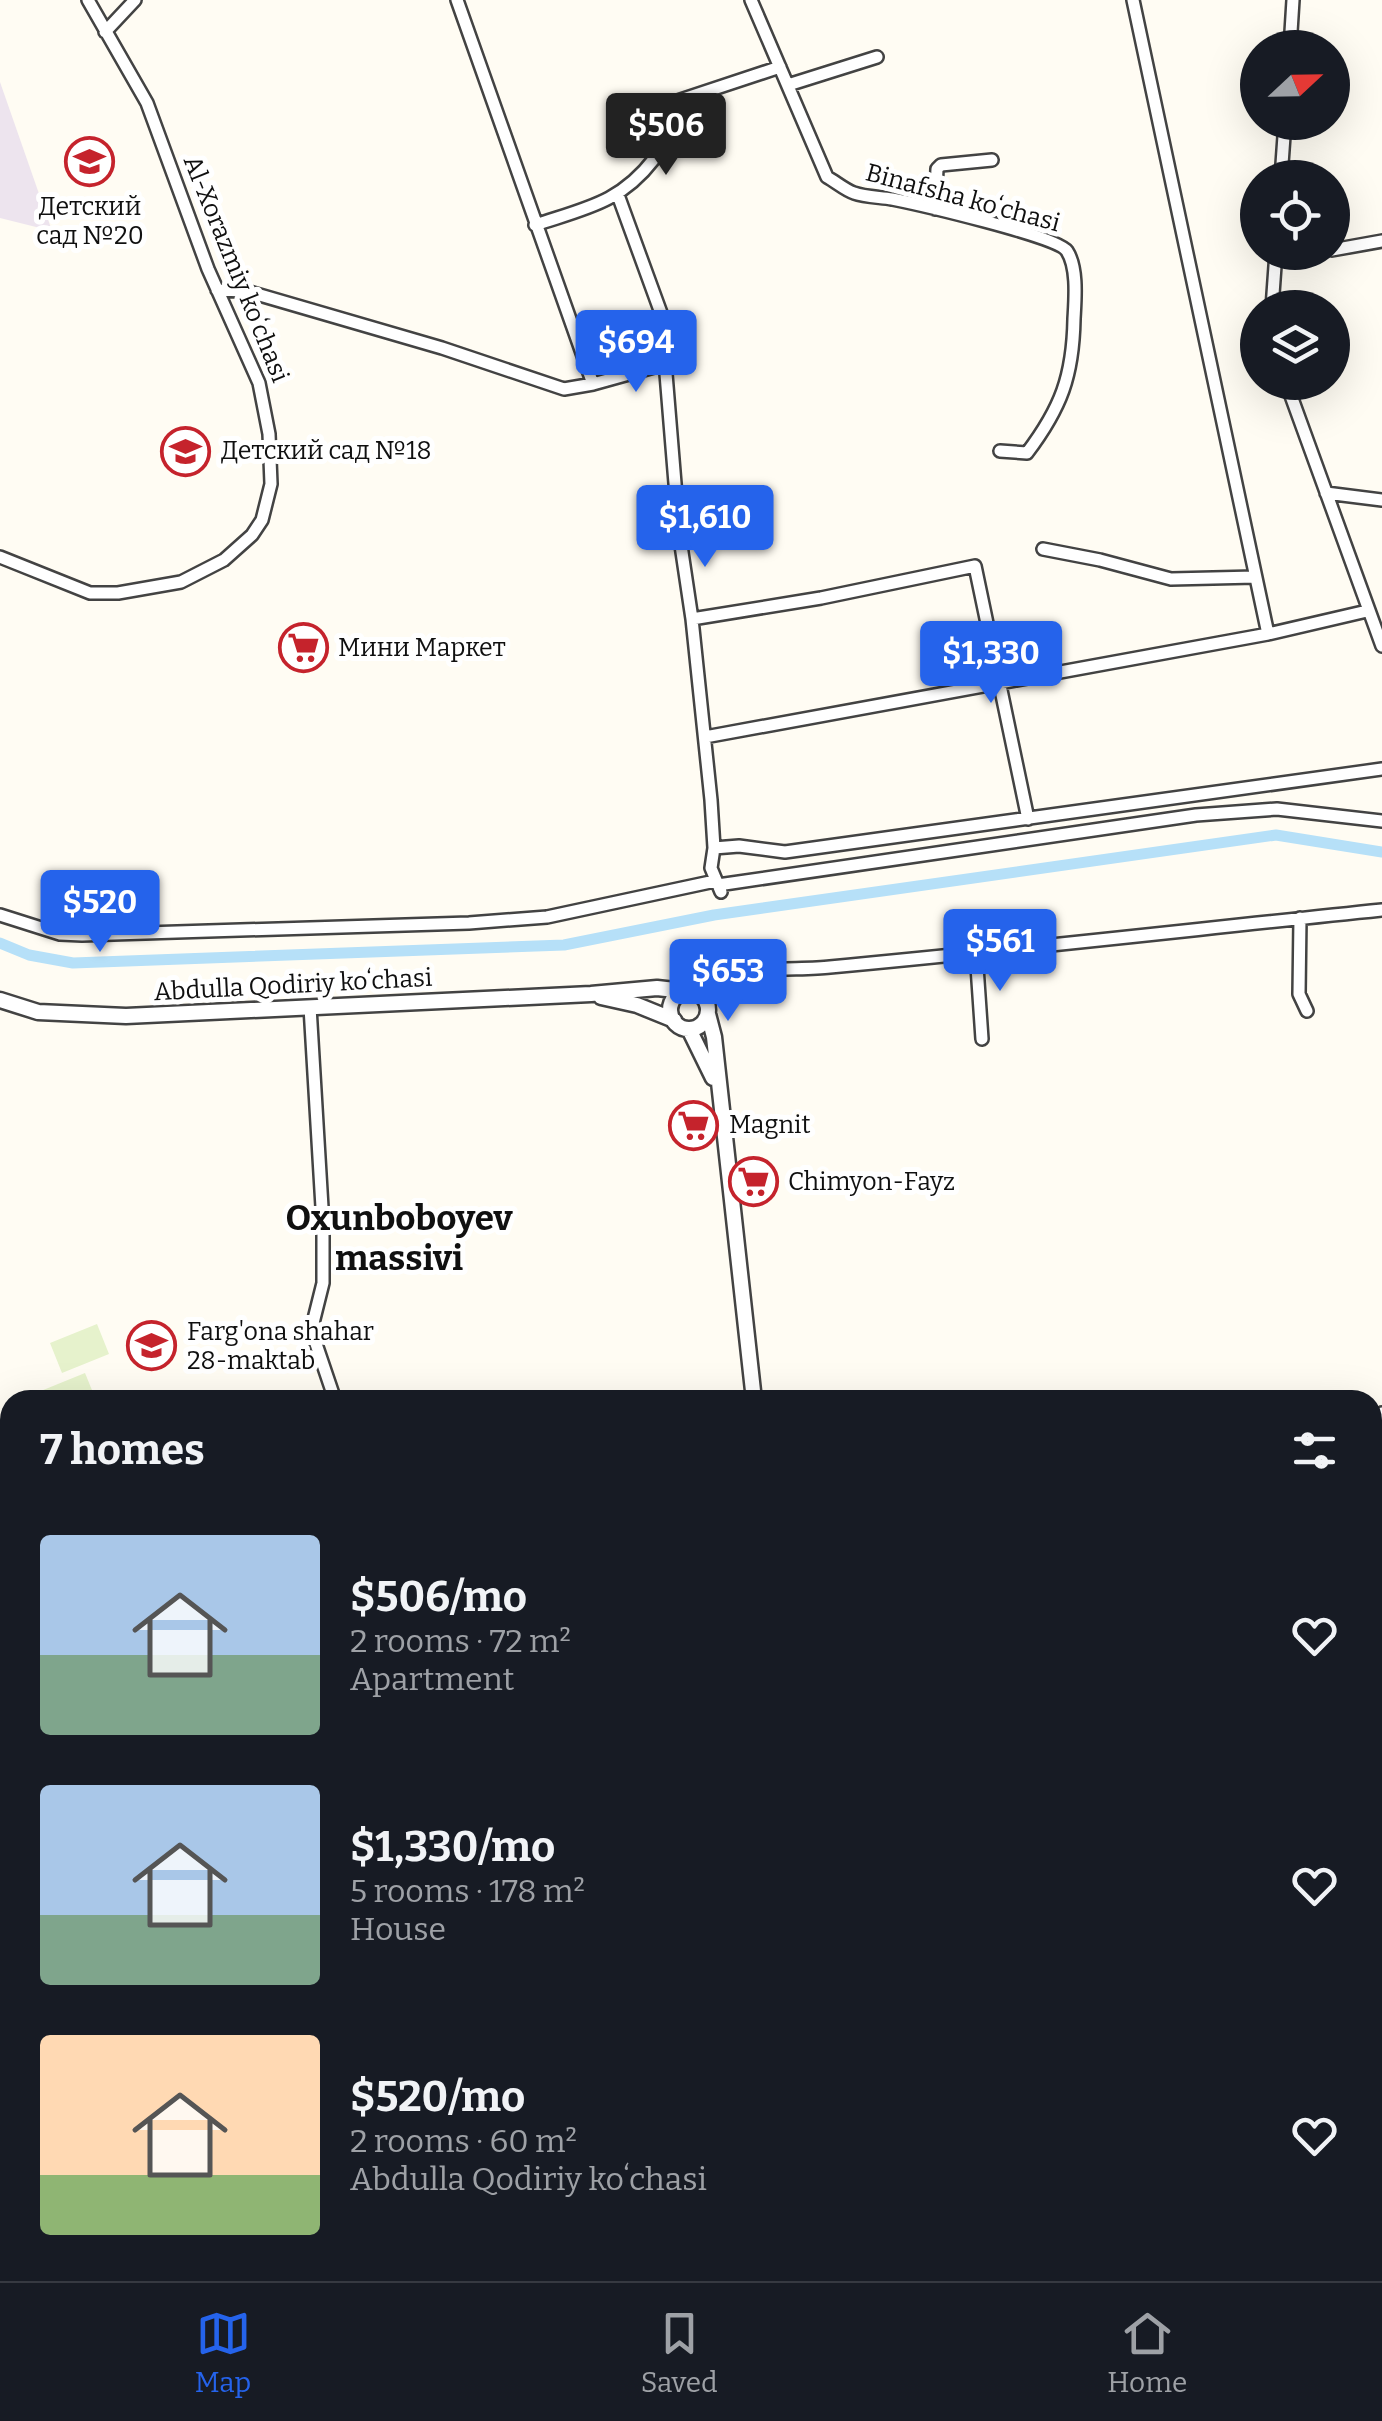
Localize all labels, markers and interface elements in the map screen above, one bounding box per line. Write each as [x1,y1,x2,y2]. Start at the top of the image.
north arrow [1240,30,1350,140]
map controls [1240,30,1350,400]
pin: $506 [607,93,725,178]
text: $506 [628,106,704,144]
school or university icon: Детский сад №20 [64,135,116,187]
street label: Al-Xorazmiy koʻchasi [177,151,295,387]
street label: Binafsha koʻchasi [862,158,1064,238]
button: locate [1240,160,1350,270]
place label: Детский сад №20 [36,192,144,251]
button: layers [1240,290,1350,400]
pin: $694 [577,310,695,395]
text: $694 [598,323,674,361]
school or university icon: Детский сад №18 [160,425,212,477]
place label: Детский сад №18 [221,436,432,466]
pin: $1,610 [624,485,786,570]
text: $1,610 [659,498,752,536]
pin: $1,330 [910,621,1072,706]
supermarket icon: Мини Маркет [277,622,329,674]
place label: Мини Маркет [338,633,506,663]
text: $1,330 [942,634,1040,672]
pin: $520 [41,870,159,955]
text: $520 [63,883,137,921]
pin: $561 [941,909,1059,994]
text: $561 [965,922,1035,960]
pin: $653 [669,939,787,1024]
text: $653 [692,952,764,990]
street label: Abdulla Qodiriy koʻchasi [153,963,433,1007]
supermarket icon: Magnit [668,1099,720,1151]
place label: Magnit [729,1110,811,1140]
supermarket icon: Chimyon-Fayz [727,1156,779,1208]
place label: Chimyon-Fayz [788,1167,955,1197]
district label: Oxunboboyev massivi [286,1197,513,1279]
place label: Farg'ona shahar 28-maktab [187,1317,374,1376]
school or university icon: Farg'ona shahar 28-maktab [126,1320,178,1372]
icon: filters [1287,1423,1342,1478]
text: 7 homes [40,1425,205,1475]
text: $506/mo [350,1572,527,1622]
icon: home [120,1575,240,1695]
icon: heart [1287,1608,1342,1663]
text: 2 rooms · 72 m² [350,1622,571,1660]
text: Apartment [350,1660,514,1698]
text: $1,330/mo [350,1822,555,1872]
icon: home [120,1825,240,1945]
icon: heart [1287,1858,1342,1913]
text: 5 rooms · 178 m² [350,1872,585,1910]
text: House [350,1910,446,1948]
text: $520/mo [350,2072,525,2122]
icon: home [120,2075,240,2195]
icon: heart [1287,2108,1342,2163]
text: 2 rooms · 60 m² [350,2122,577,2160]
text: Abdulla Qodiriy koʻchasi [350,2160,707,2198]
tab: Map [195,2306,251,2399]
tab: Saved [641,2306,718,2399]
tab: Home [1107,2306,1187,2399]

